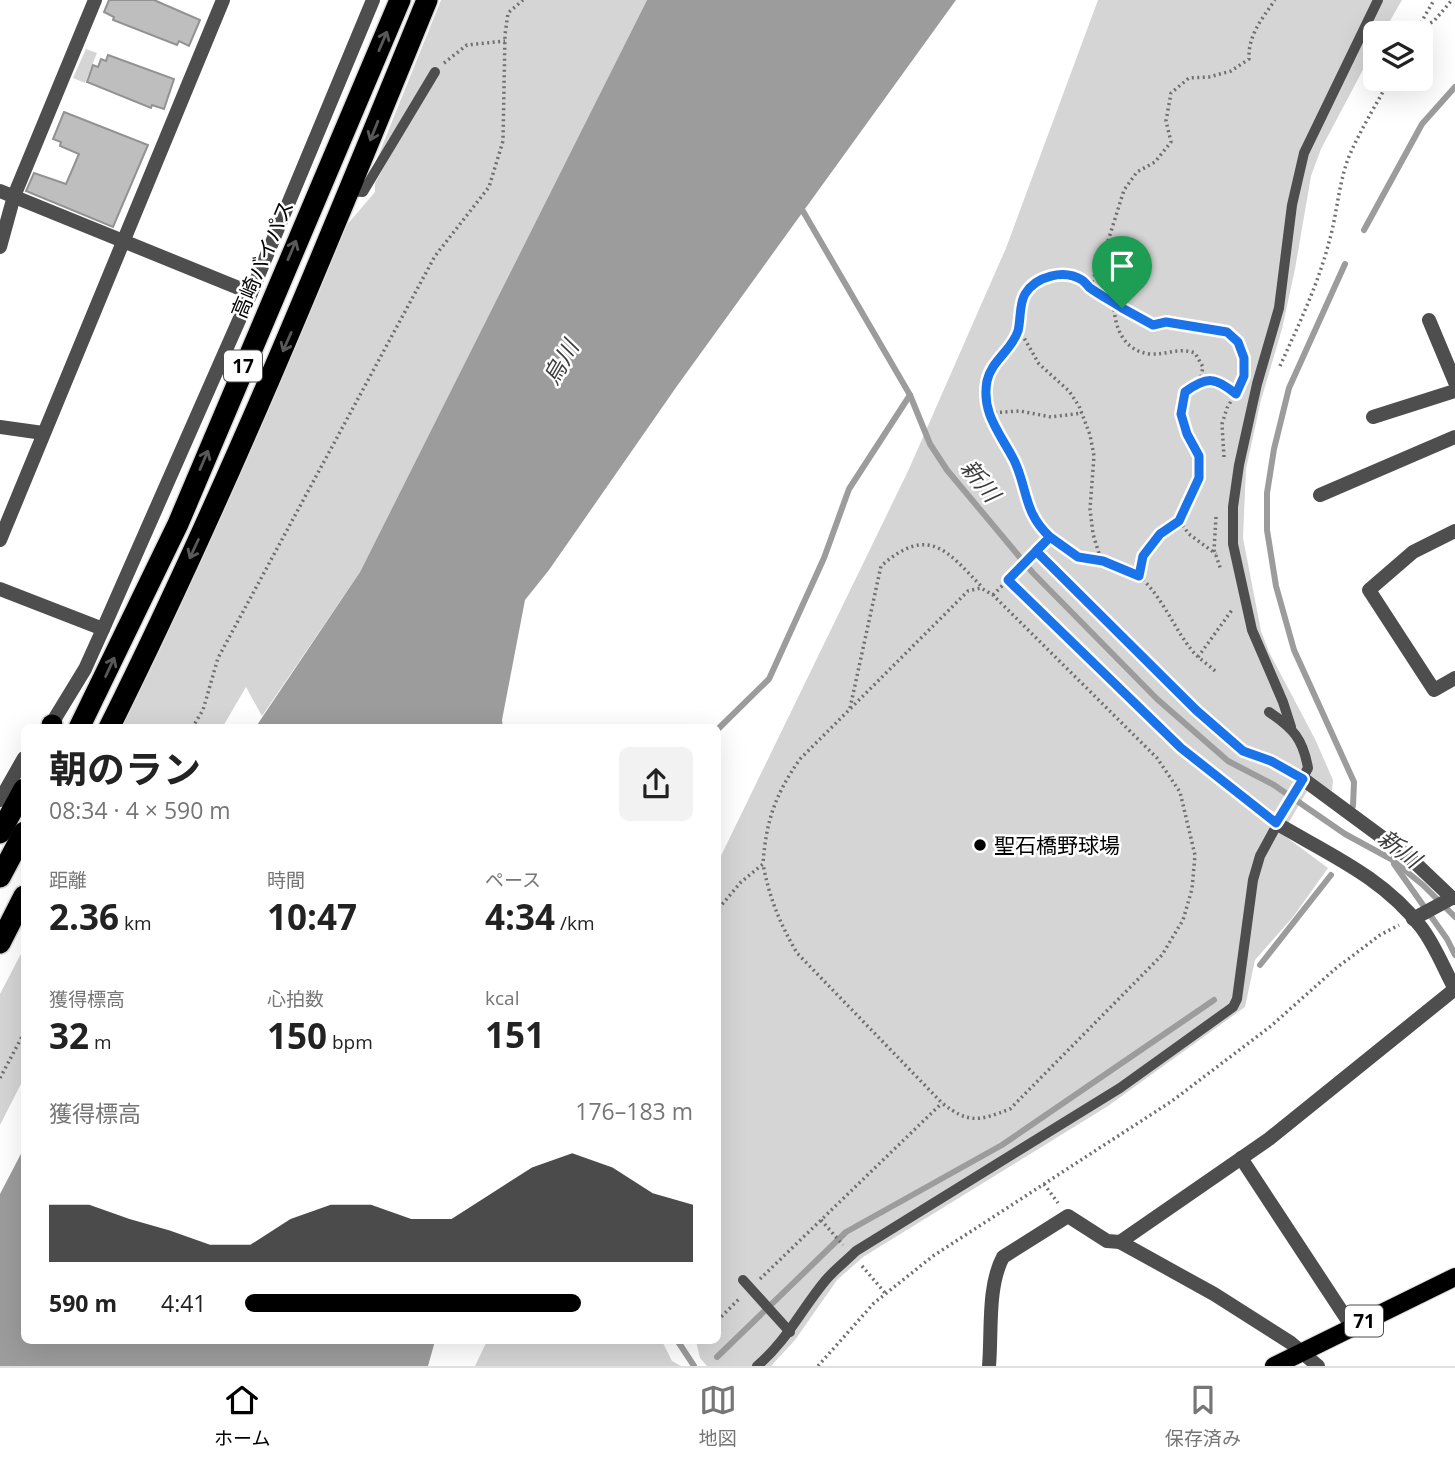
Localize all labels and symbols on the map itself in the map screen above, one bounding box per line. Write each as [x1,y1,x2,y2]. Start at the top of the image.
one-way arrow [377,31,390,53]
one-way arrow [366,120,379,142]
street label: 高崎バイパス [225,196,299,322]
pin [1092,236,1152,308]
one-way arrow [287,240,300,262]
one-way arrow [280,330,293,352]
water label: 烏川 [535,331,587,390]
road number: 17 [224,350,262,382]
one-way arrow [198,450,211,471]
water label: 新川 [954,452,1010,510]
one-way arrow [186,538,200,559]
one-way arrow [104,657,117,678]
water label: 新川 [1372,821,1430,876]
place label: 聖石橋野球場 [994,831,1120,859]
marker: 聖石橋野球場 [972,837,988,853]
road number: 71 [1345,1306,1383,1336]

